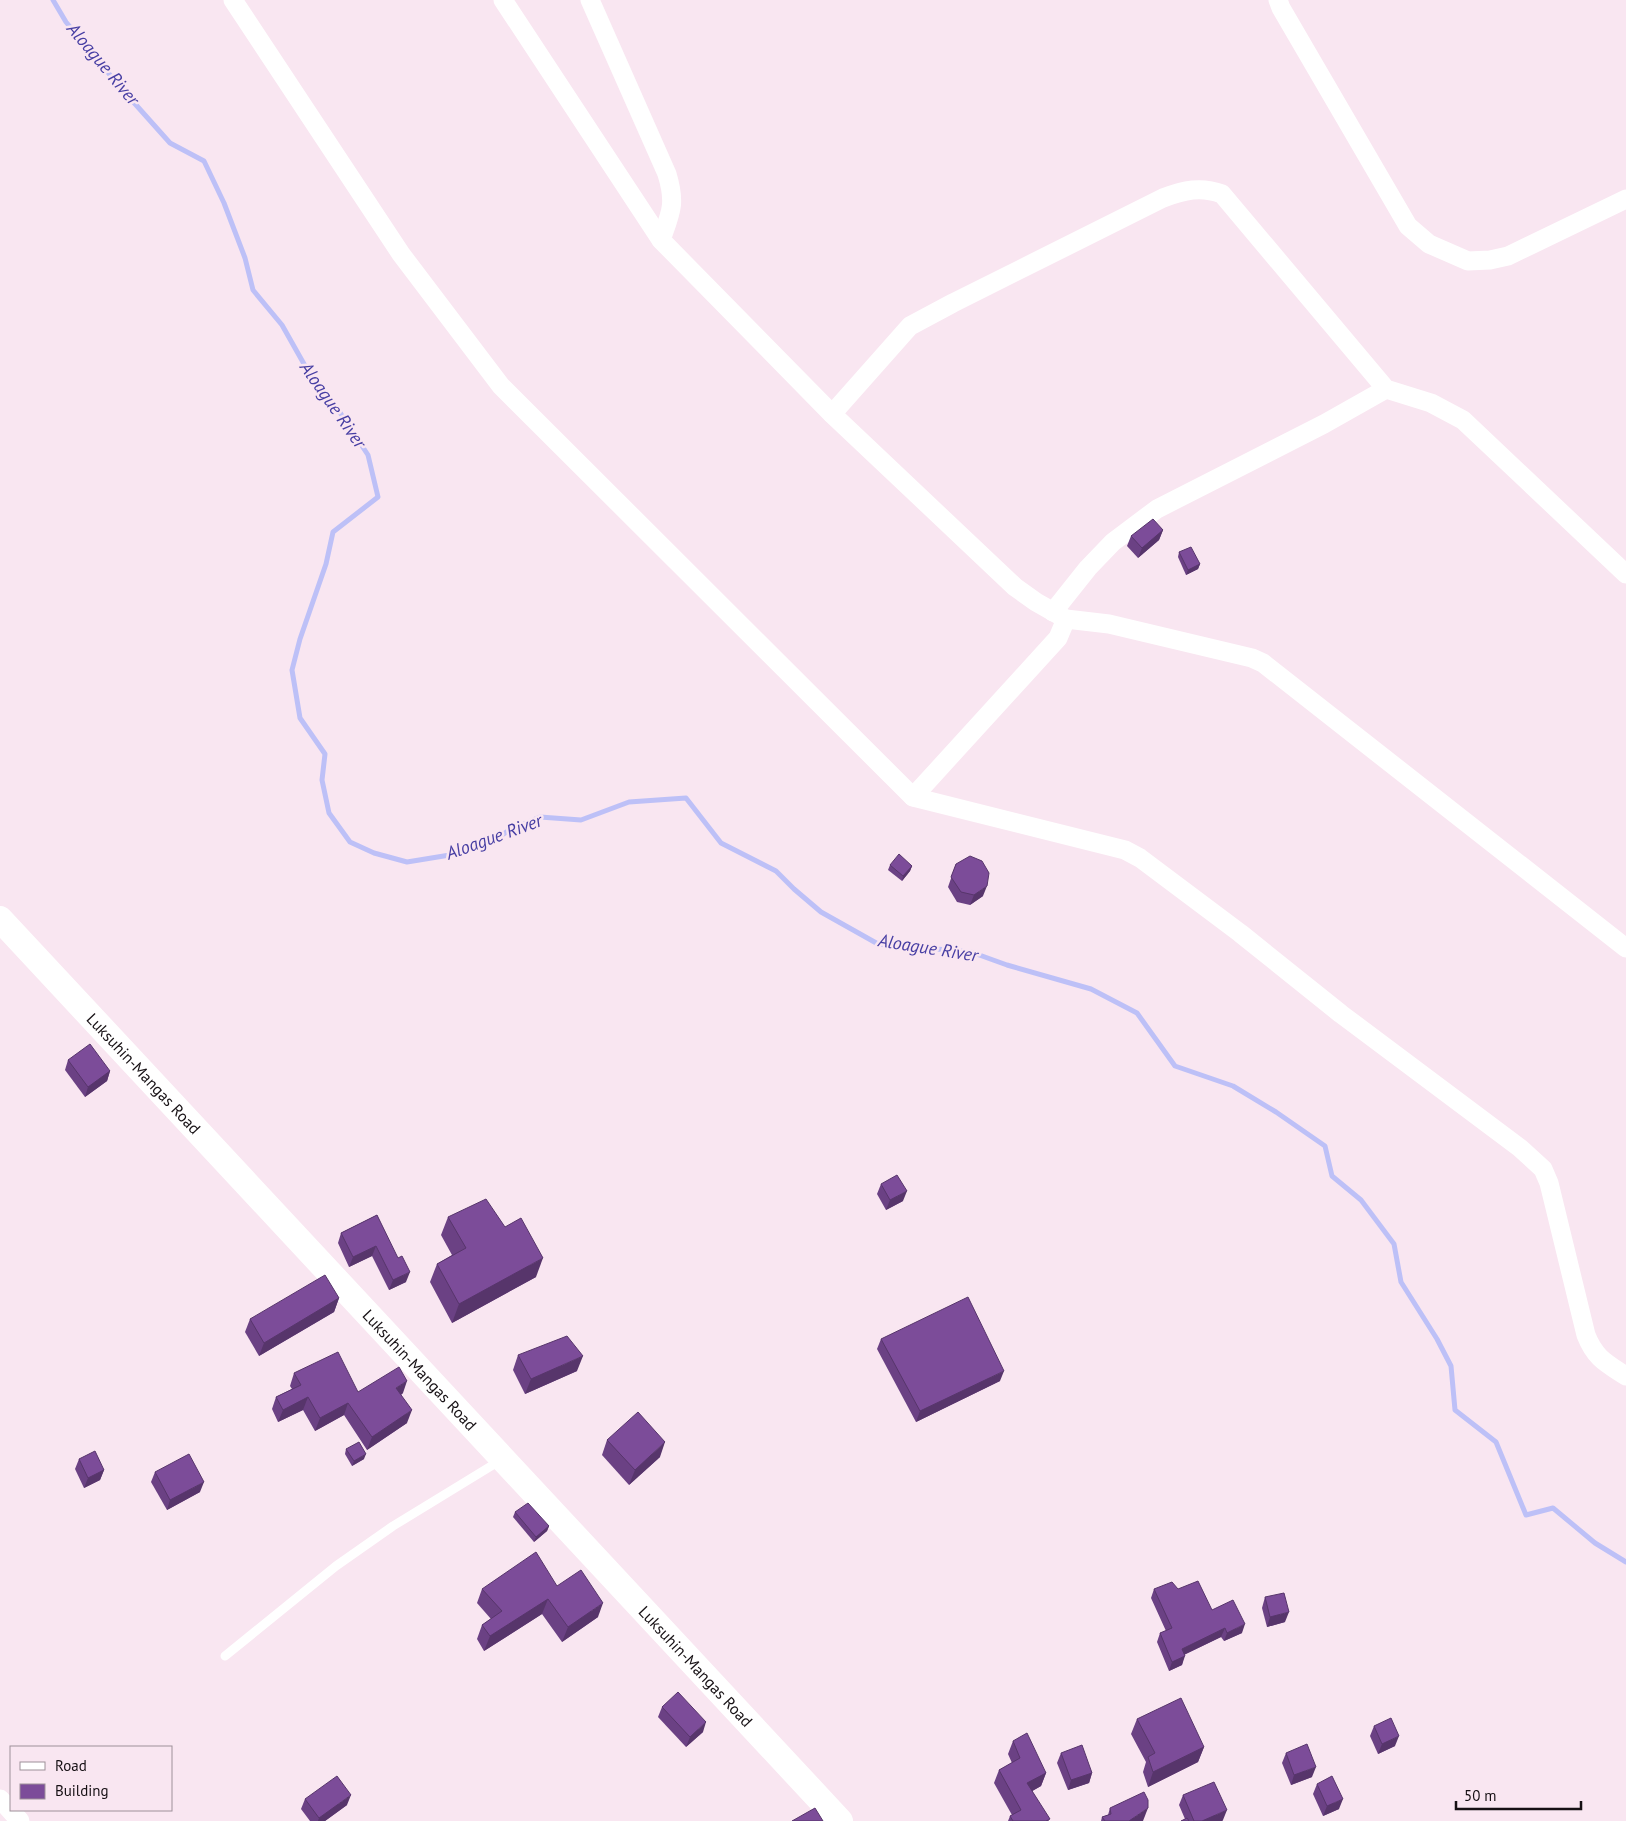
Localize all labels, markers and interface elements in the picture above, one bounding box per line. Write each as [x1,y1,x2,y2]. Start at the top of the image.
water label: Aloague River [62,17,145,110]
water label: Aloague River [295,356,372,453]
water label: Aloague River [442,808,546,865]
water label: Aloague River [876,928,981,967]
street label: Luksuhin-Mangas Road [83,1009,205,1138]
street label: Luksuhin-Mangas Road [359,1305,481,1434]
street label: Luksuhin-Mangas Road [635,1602,757,1731]
legend [10,1746,172,1811]
text: Road [55,1756,87,1775]
scale bar [1456,1778,1581,1810]
text: Building [55,1781,109,1800]
text: 50 m [1464,1786,1497,1805]

